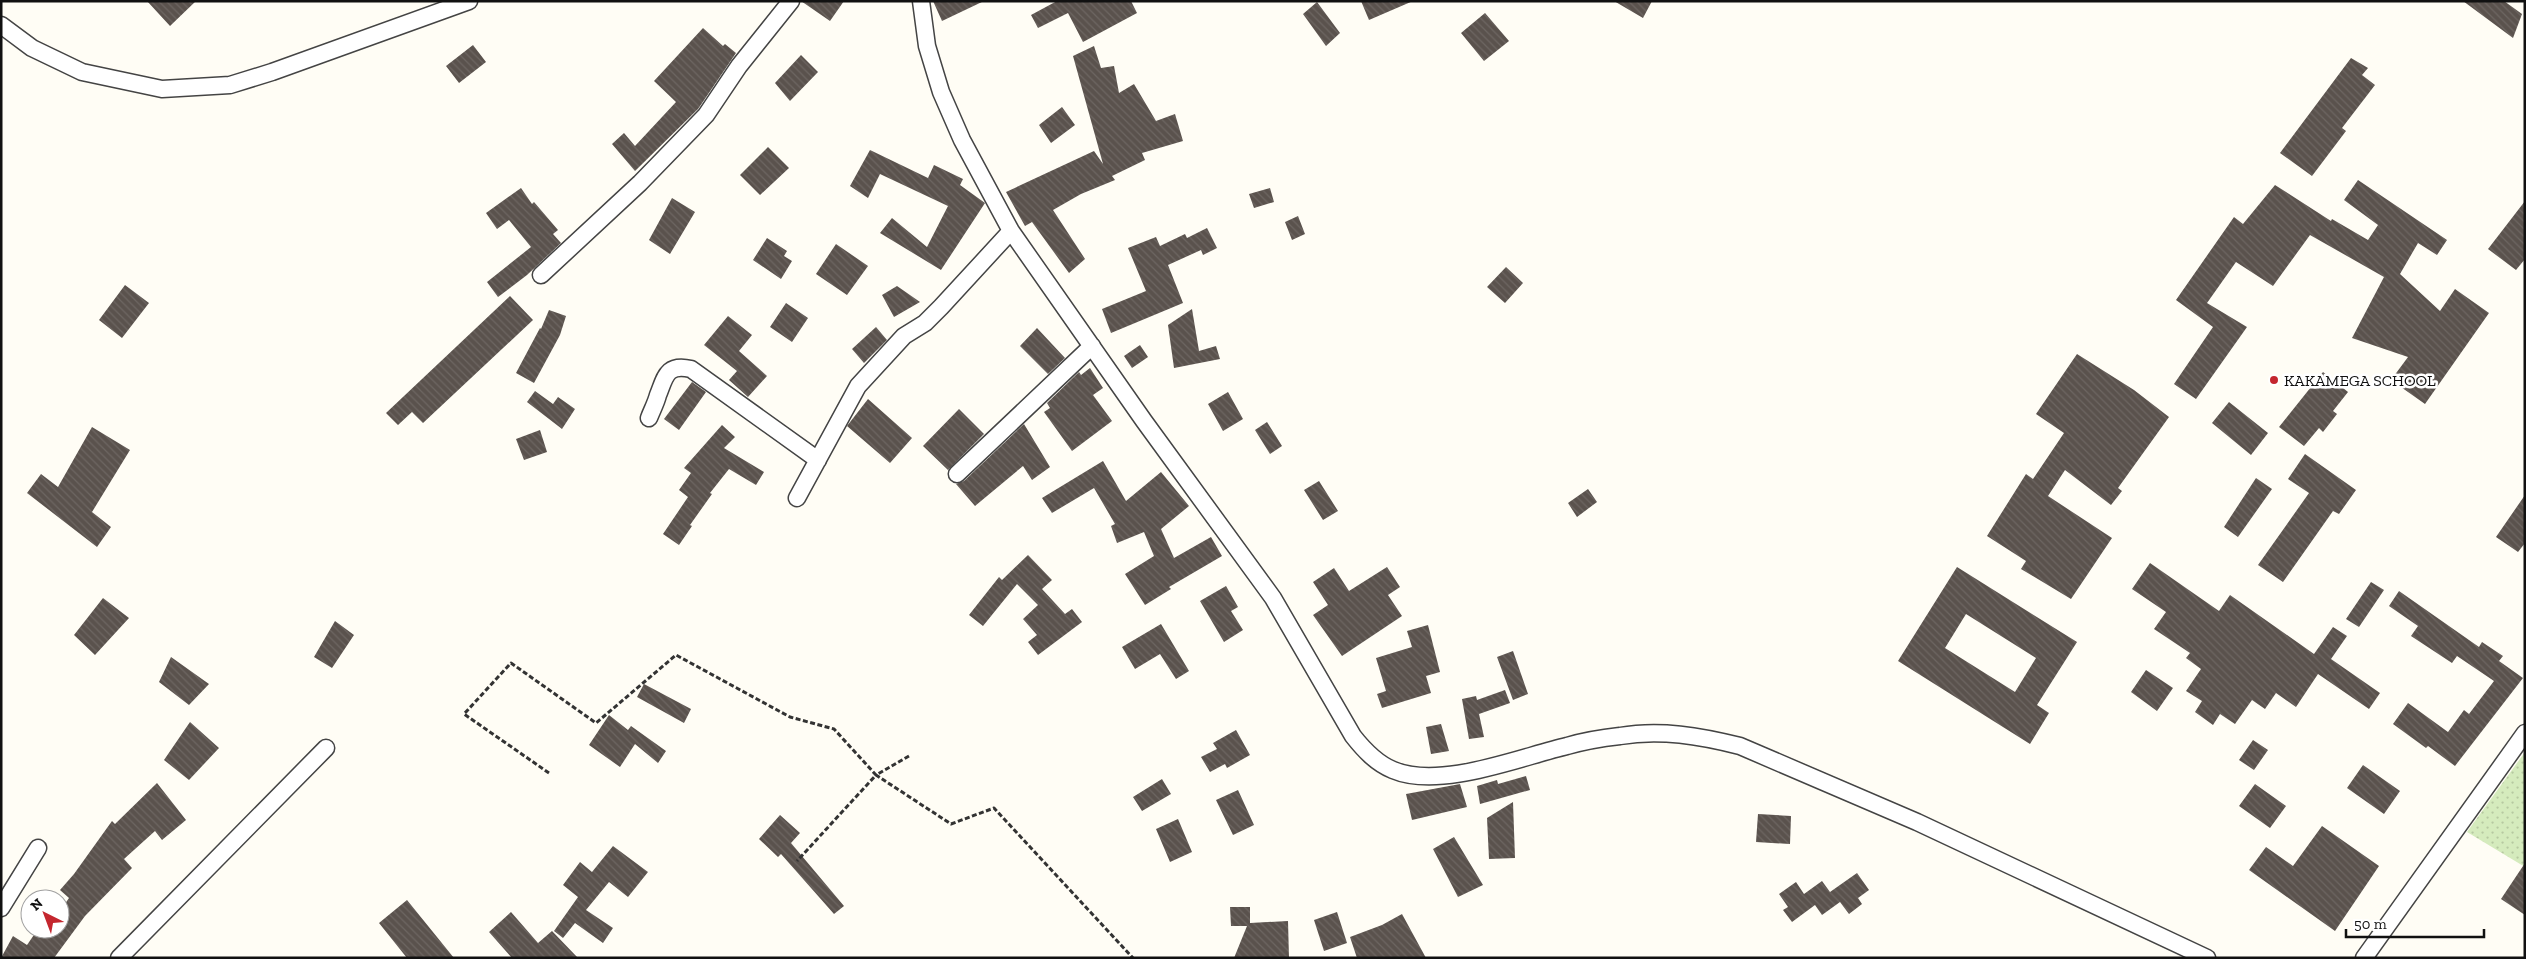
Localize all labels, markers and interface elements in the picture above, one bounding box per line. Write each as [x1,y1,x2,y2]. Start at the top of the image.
place label: KAKAMEGA SCHOOL [2284,371,2436,390]
marker: KAKAMEGA SCHOOL [2268,374,2280,386]
north arrow [20,889,70,939]
text: N [27,895,47,915]
scale bar [2346,906,2484,938]
text: 50 m [2354,915,2387,933]

